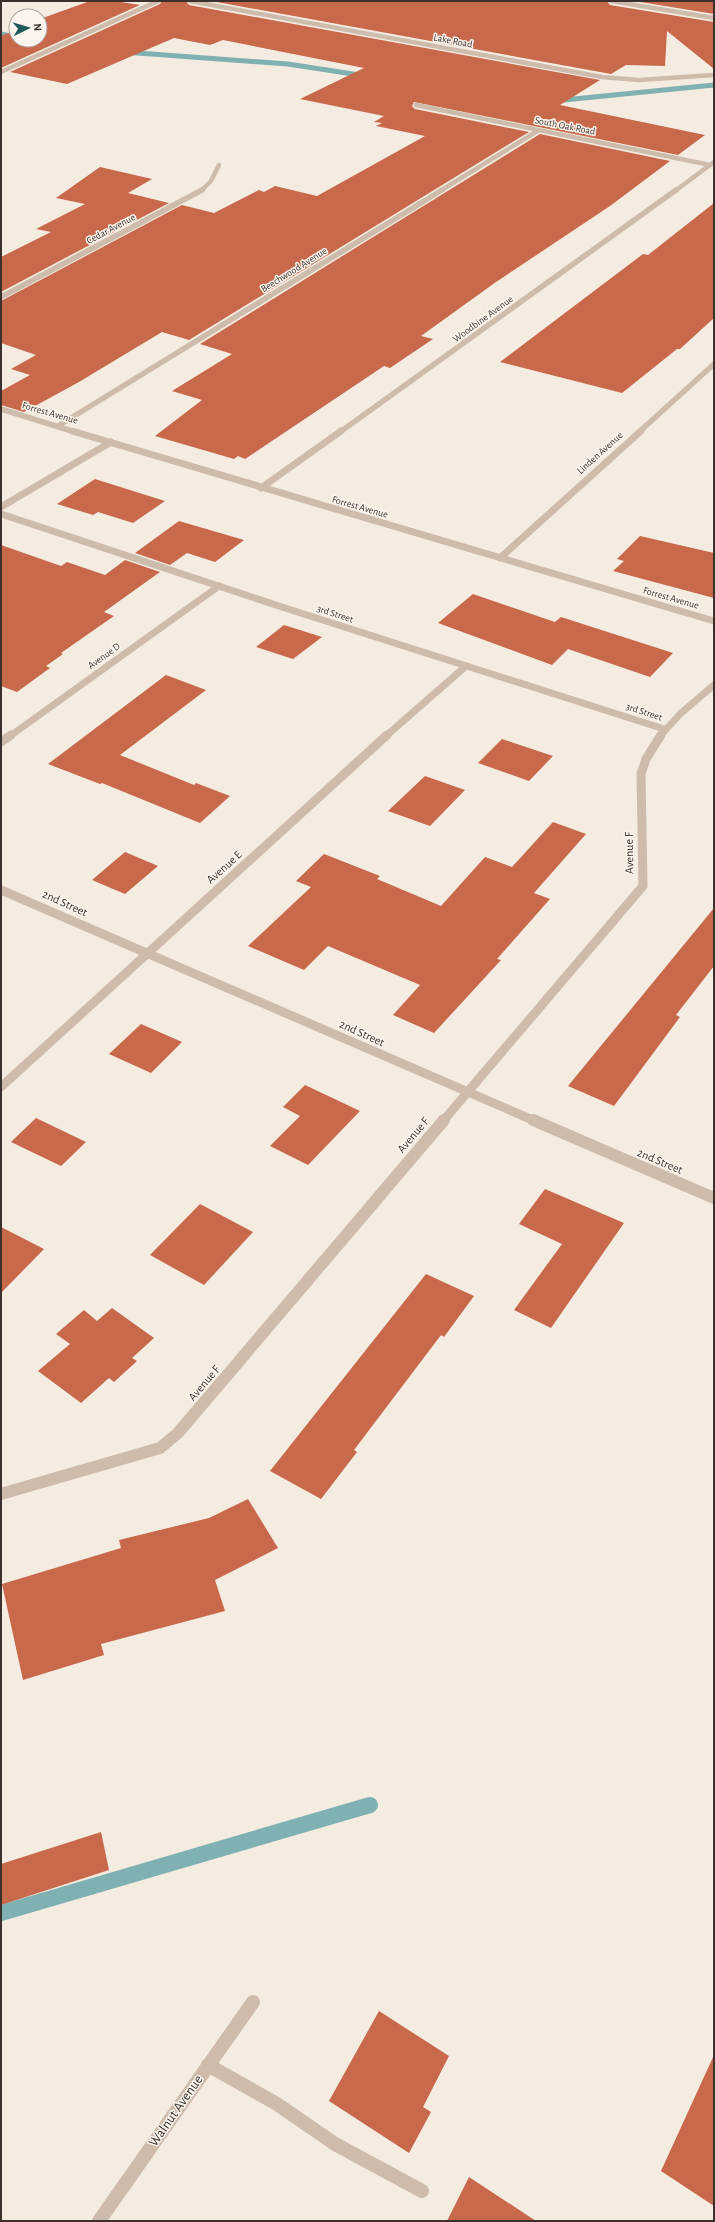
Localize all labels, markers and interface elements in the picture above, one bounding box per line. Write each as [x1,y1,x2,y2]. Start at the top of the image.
north arrow [8,8,48,48]
text: N [32,23,43,31]
street label: Lake Road [433,32,473,50]
street label: South Oak Road [534,115,596,137]
street label: Cedar Avenue [85,212,137,246]
street label: Beechwood Avenue [259,245,329,294]
street label: Woodbine Avenue [451,294,515,344]
street label: Forrest Avenue [21,400,79,426]
street label: Linden Avenue [575,430,625,476]
street label: Forrest Avenue [331,494,389,520]
street label: Forrest Avenue [642,585,700,611]
street label: 3rd Street [316,603,355,625]
street label: Avenue D [86,641,122,671]
street label: 3rd Street [625,701,664,723]
street label: Avenue F [623,831,635,874]
street label: Avenue E [204,848,244,886]
street label: 2nd Street [41,888,90,918]
street label: 2nd Street [338,1018,387,1048]
street label: Avenue F [395,1114,432,1155]
street label: 2nd Street [636,1146,685,1176]
street label: Avenue F [186,1362,223,1403]
street label: Walnut Avenue [146,2073,206,2149]

